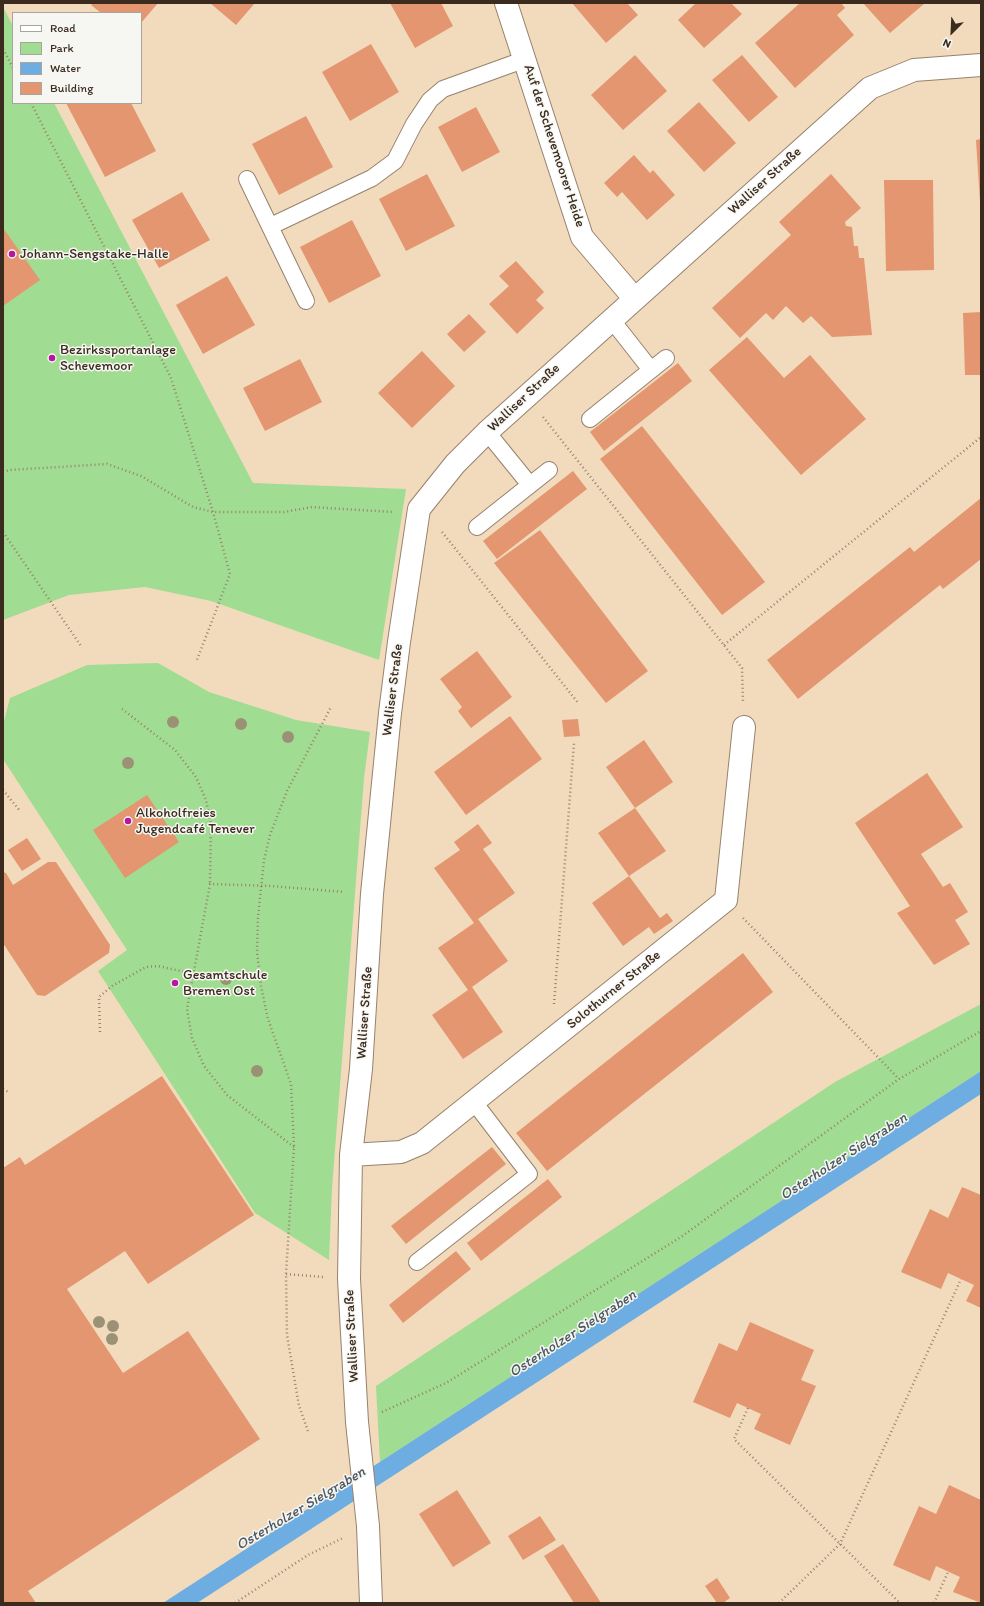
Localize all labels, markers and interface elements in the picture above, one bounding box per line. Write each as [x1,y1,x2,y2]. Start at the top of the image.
legend [12,12,142,104]
north arrow [932,12,972,52]
text: Road [50,21,76,35]
text: N [941,36,953,51]
text: Park [50,41,74,55]
text: Water [50,61,81,75]
street label: Auf der Schevemoorer Heide [520,62,588,230]
text: Building [50,81,93,95]
street label: Walliser Straße [725,144,805,218]
place label: Johann-Sengstake-Halle [20,246,169,262]
marker: Johann-Sengstake-Halle [7,249,17,259]
place label: Bezirkssportanlage Schevemoor [60,342,176,374]
marker: Bezirkssportanlage Schevemoor [47,353,57,363]
street label: Walliser Straße [484,360,564,436]
street label: Walliser Straße [379,643,407,737]
place label: Alkoholfreies Jugendcafé Tenever [136,805,255,838]
marker: Alkoholfreies Jugendcafé Tenever [123,816,133,826]
street label: Solothurner Straße [564,947,664,1033]
street label: Walliser Straße [353,966,377,1060]
place label: Gesamtschule Bremen Ost [183,967,267,1000]
marker: Gesamtschule Bremen Ost [170,978,180,988]
water label: Osterholzer Sielgraben [777,1109,911,1205]
water label: Osterholzer Sielgraben [506,1286,640,1382]
street label: Walliser Straße [341,1289,363,1383]
water label: Osterholzer Sielgraben [233,1463,369,1555]

